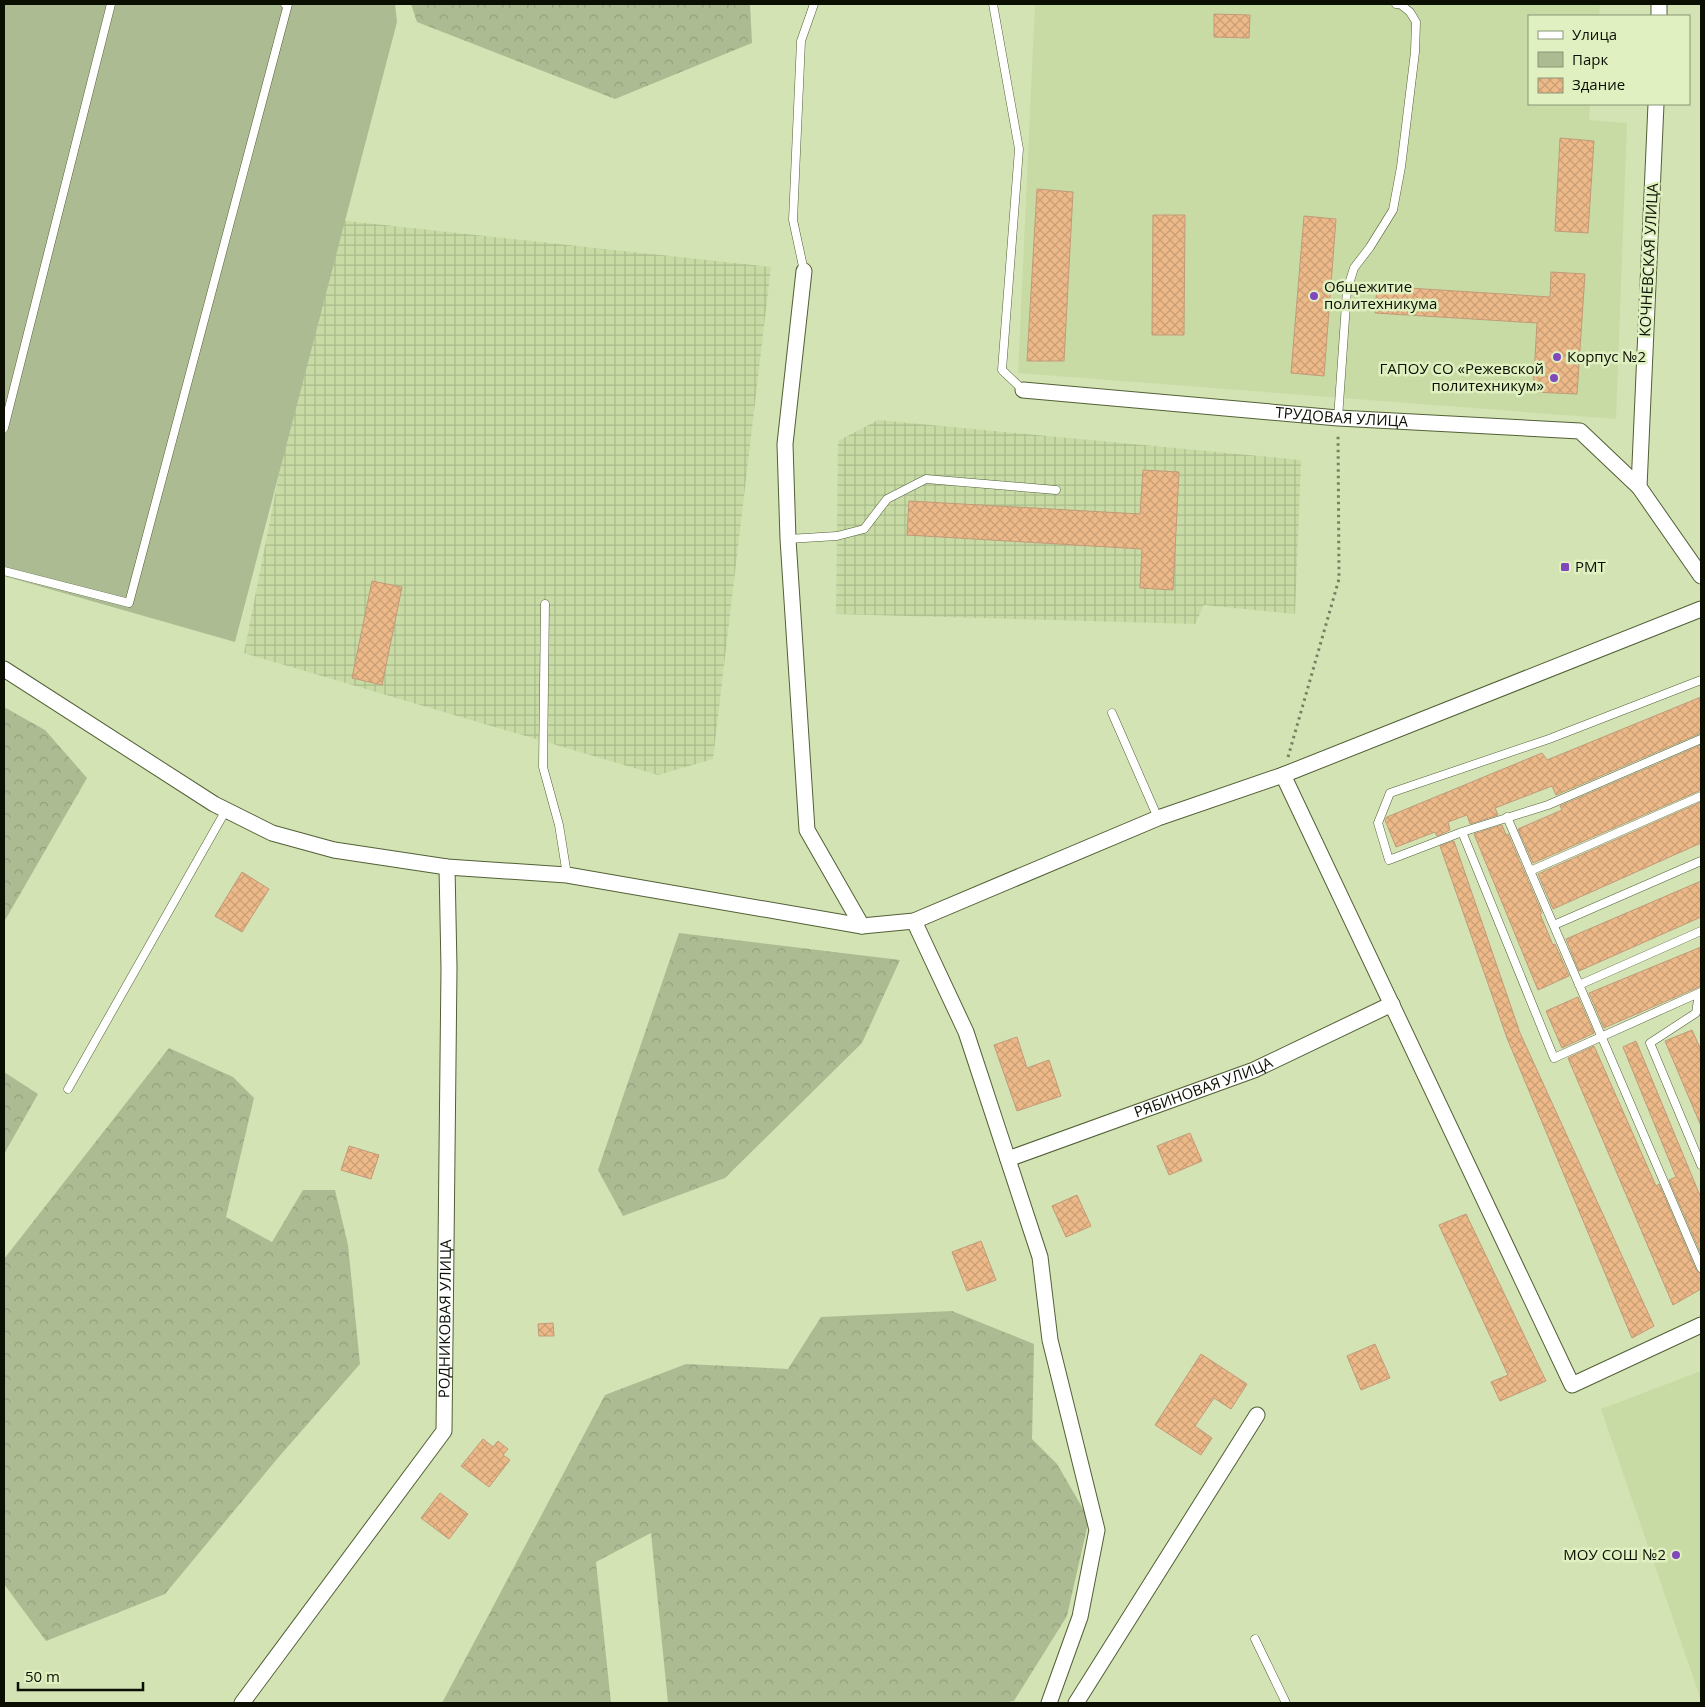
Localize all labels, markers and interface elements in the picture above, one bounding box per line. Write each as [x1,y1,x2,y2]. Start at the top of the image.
legend [1528,15,1690,105]
text: Улица [1572,24,1617,44]
text: Парк [1572,49,1608,69]
text: Здание [1572,74,1625,94]
street label: КОЧНЕВСКАЯ УЛИЦА [1634,182,1662,337]
place label: Общежитие политехникума [1324,276,1437,313]
marker: Общежитие политехникума [1308,290,1320,302]
place label: Корпус №2 [1567,346,1646,366]
marker: Корпус №2 [1551,351,1563,363]
place label: ГАПОУ СО «Режевской политехникум» [1380,358,1544,395]
marker: ГАПОУ СО «Режевской политехникум» [1548,372,1560,384]
street label: ТРУДОВАЯ УЛИЦА [1275,401,1409,431]
place label: РМТ [1575,556,1607,576]
marker: РМТ [1559,561,1571,573]
street label: РЯБИНОВАЯ УЛИЦА [1131,1051,1276,1122]
street label: РОДНИКОВАЯ УЛИЦА [433,1239,455,1398]
place label: МОУ СОШ №2 [1563,1544,1666,1564]
marker: МОУ СОШ №2 [1670,1549,1682,1561]
scale bar [18,1660,142,1692]
text: 50 m [25,1666,60,1686]

